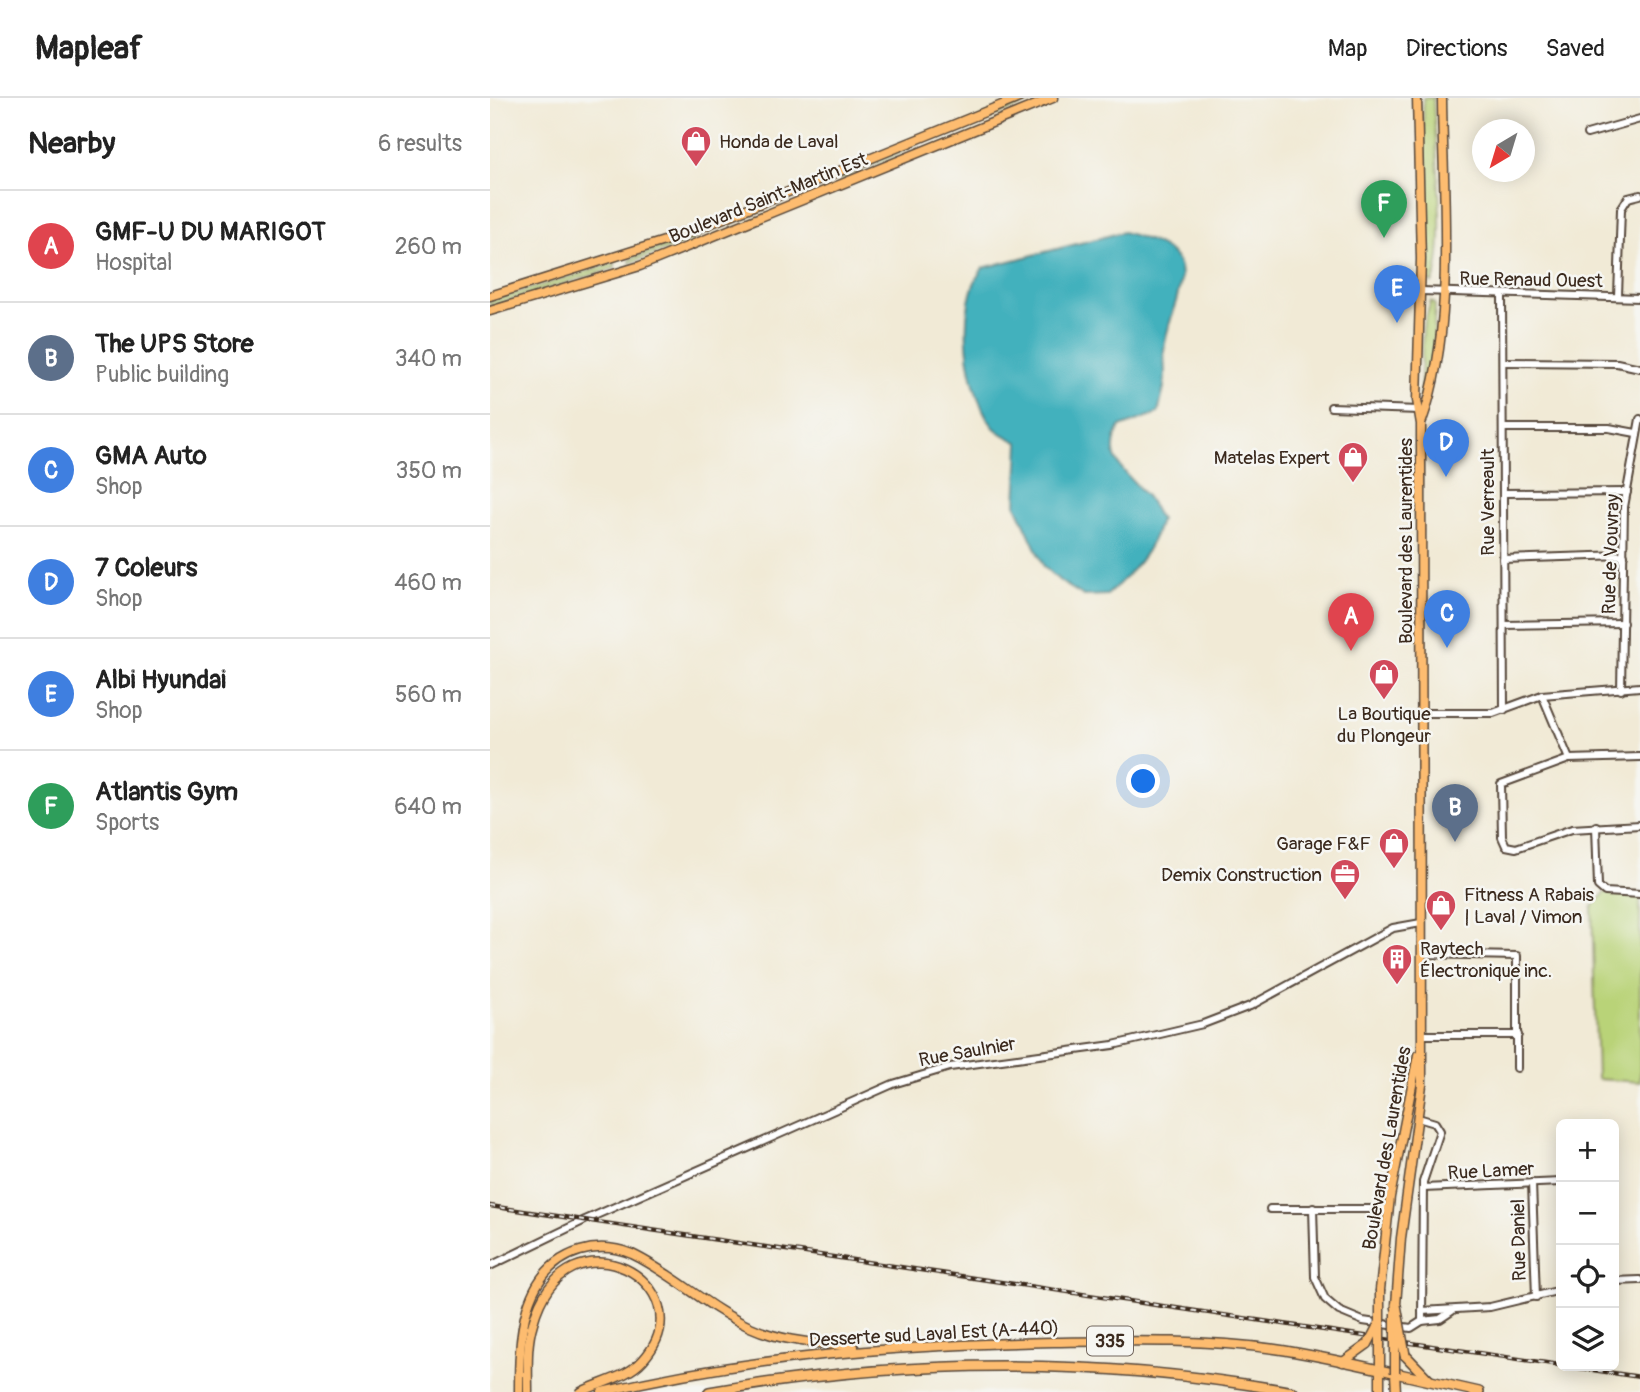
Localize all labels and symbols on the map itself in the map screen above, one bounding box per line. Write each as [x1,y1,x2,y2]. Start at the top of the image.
north arrow [1472,119,1535,182]
shop icon: Honda de Laval [679,124,713,168]
place label: Honda de Laval [719,130,839,154]
street label: Boulevard Saint-Martin Est [666,147,872,249]
pin: F [1361,180,1407,238]
pin: E [1374,265,1420,323]
street label: Rue Renaud Ouest [1459,267,1603,293]
pin: D [1423,419,1469,477]
street label: Boulevard des Laurentides [1394,437,1418,644]
shop icon: Matelas Expert [1336,440,1370,484]
place label: Matelas Expert [1214,446,1330,470]
street label: Rue Verreault [1476,448,1500,556]
street label: Rue de Vouvray [1597,493,1625,615]
pin: C [1424,590,1470,648]
pin: A [1328,593,1374,651]
shop icon: La Boutique du Plongeur [1367,657,1401,701]
place label: La Boutique du Plongeur [1337,702,1431,748]
your location [1126,764,1160,798]
pin: B [1432,784,1478,842]
shop icon: Garage F&F [1377,826,1411,870]
place label: Garage F&F [1276,832,1371,856]
office icon: Demix Construction [1328,857,1362,901]
place label: Demix Construction [1161,863,1322,887]
place label: Fitness A Rabais | Laval / Vimon [1464,883,1595,929]
shop icon: Fitness A Rabais | Laval / Vimon [1424,888,1458,932]
place label: Raytech Électronique inc. [1420,937,1552,983]
building icon: Raytech Électronique inc. [1380,942,1414,986]
street label: Rue Saulnier [917,1032,1018,1072]
street label: Boulevard des Laurentides [1357,1044,1417,1252]
street label: Rue Lamer [1447,1157,1535,1185]
street label: Rue Daniel [1506,1199,1532,1281]
street label: Desserte sud Laval Est (A-440) [808,1315,1060,1353]
road number: 335 [1087,1326,1133,1356]

